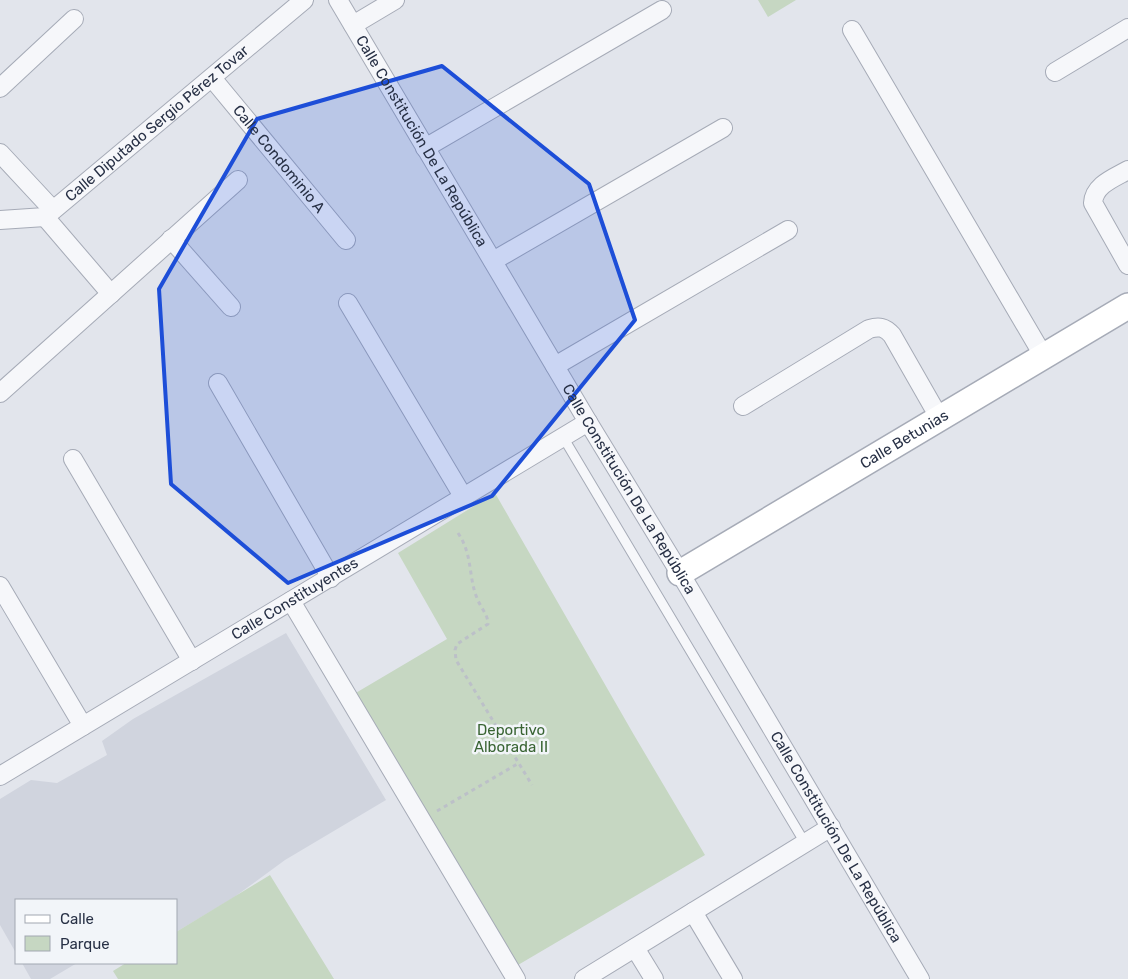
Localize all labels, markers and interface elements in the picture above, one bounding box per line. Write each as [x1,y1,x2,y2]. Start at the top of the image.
street label: Calle Constitución De La República [352,32,491,250]
street label: Calle Diputado Sergio Pérez Tovar [61,41,252,205]
street label: Calle Condominio A [229,101,329,217]
street label: Calle Constitución De La República [558,381,699,597]
street label: Calle Betunias [857,406,952,473]
street label: Calle Constituyentes [228,553,362,644]
park label: Deportivo Alborada II [474,721,548,756]
street label: Calle Constitución De La República [767,728,906,946]
legend [15,899,178,964]
text: Calle [60,910,94,928]
text: Parque [60,935,110,953]

